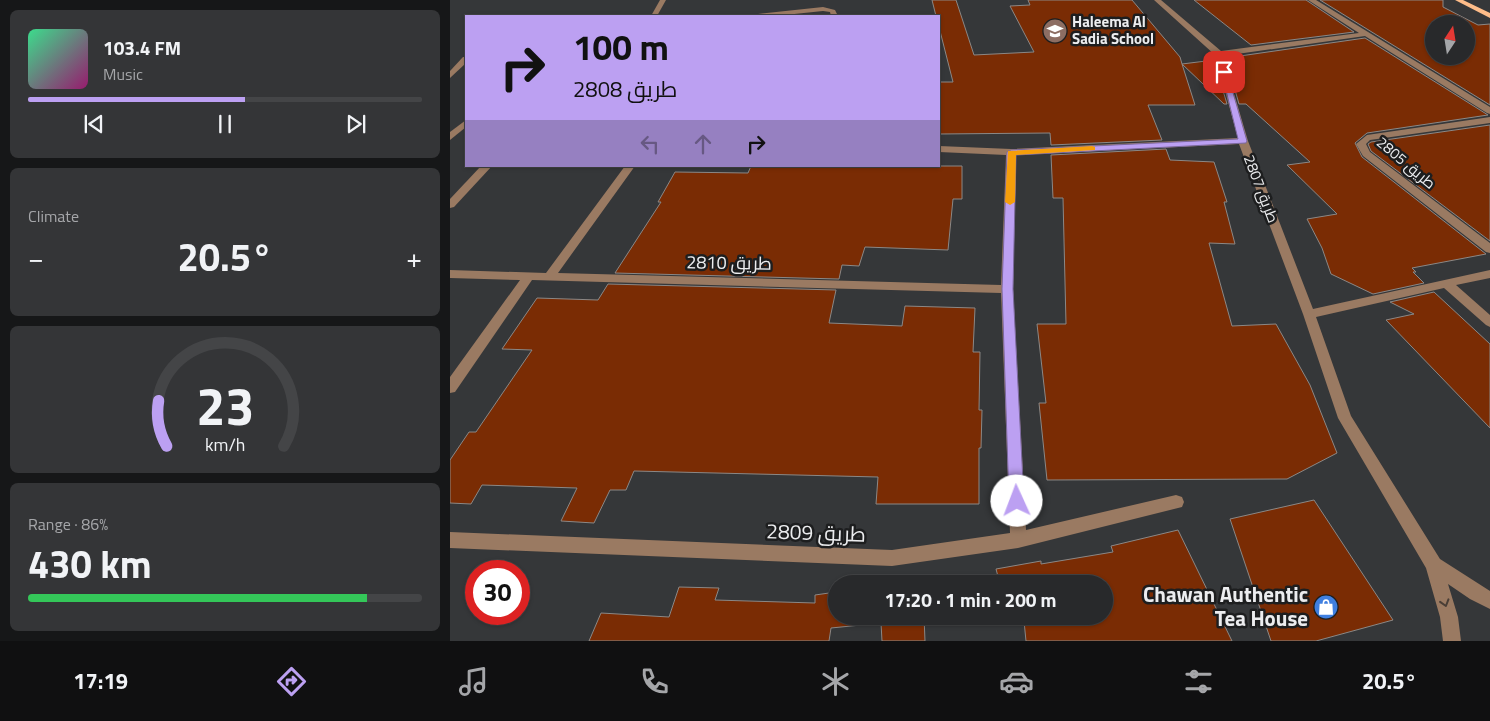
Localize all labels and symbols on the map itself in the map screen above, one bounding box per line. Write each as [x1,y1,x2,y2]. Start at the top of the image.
place label: Haleema Al Sadia School [1072,10,1154,50]
north arrow [1425,15,1475,65]
school or university icon: Haleema Al Sadia School [1042,18,1068,44]
pin [1203,51,1245,93]
street label: طريق 2805 [1372,131,1441,194]
street label: طريق 2807 [1238,151,1285,226]
street label: طريق 2810 [686,248,772,277]
position arrow [990,474,1042,526]
street label: طريق 2809 [766,514,866,550]
speed limit sign: 30 [465,560,530,625]
place label: Chawan Authentic Tea House [1143,578,1308,634]
shop icon: Chawan Authentic Tea House [1313,594,1339,620]
one-way arrow [1439,598,1449,606]

